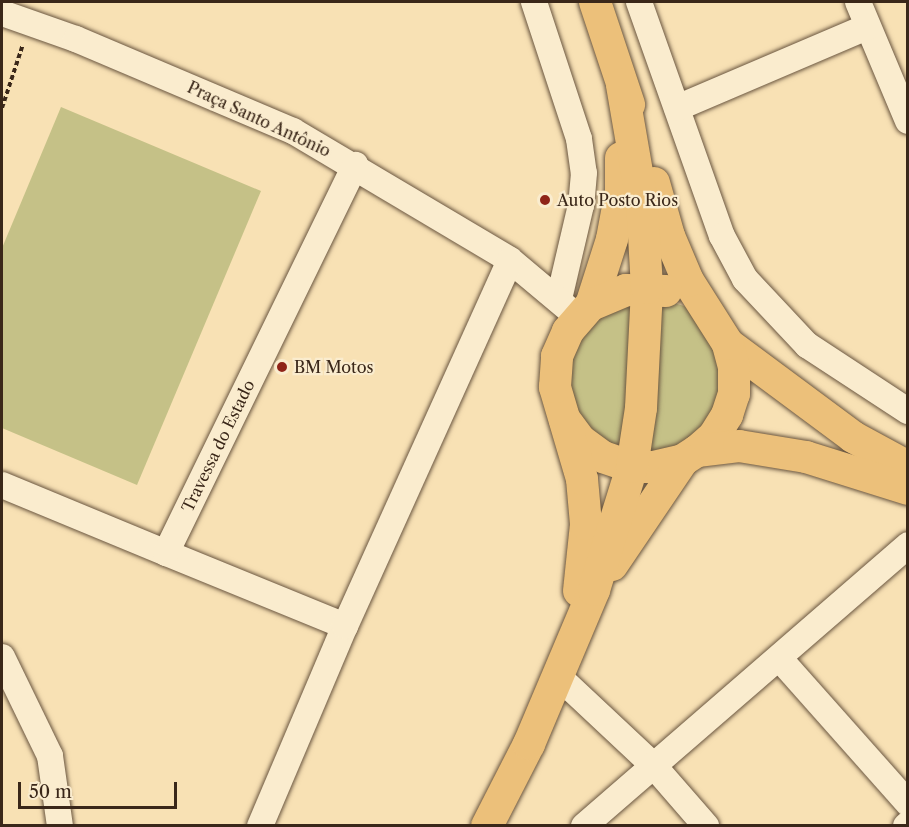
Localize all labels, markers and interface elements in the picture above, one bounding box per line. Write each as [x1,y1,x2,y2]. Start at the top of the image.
street label: Praça Santo Antônio [184,77,334,161]
place label: Auto Posto Rios [557,190,678,210]
marker: Auto Posto Rios [538,193,552,207]
place label: BM Motos [294,357,374,377]
marker: BM Motos [275,360,289,374]
street label: Travessa do Estado [178,377,258,515]
scale bar [21,770,180,808]
text: 50 m [29,781,72,803]

